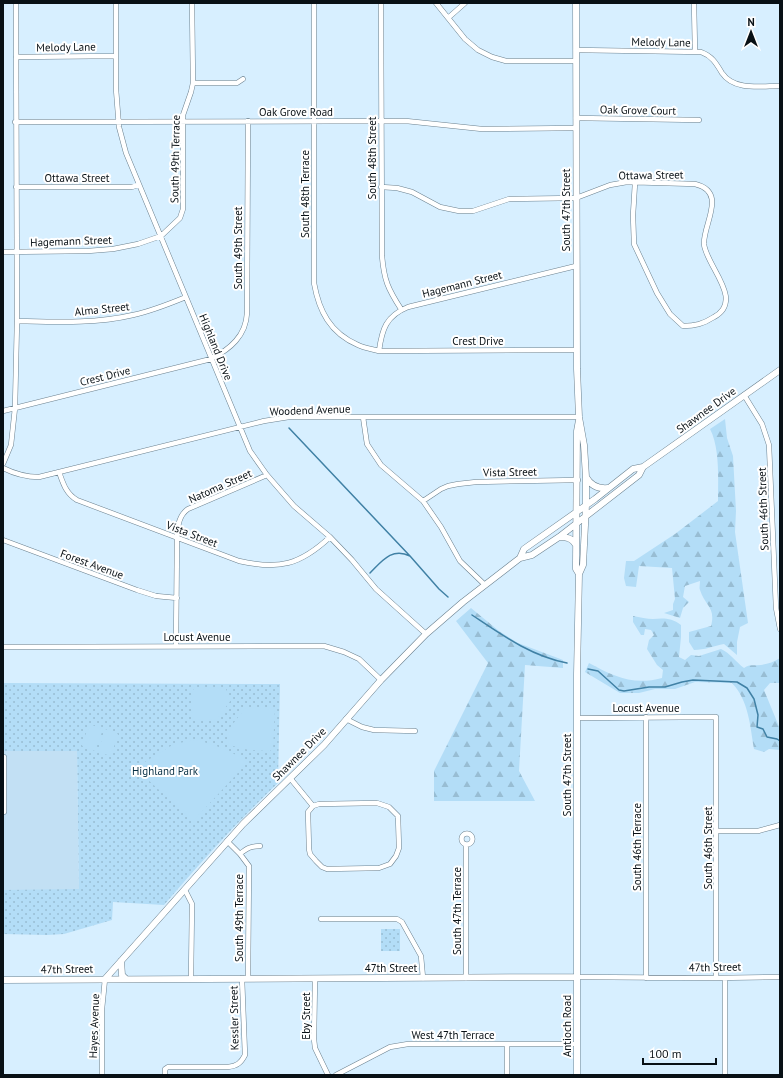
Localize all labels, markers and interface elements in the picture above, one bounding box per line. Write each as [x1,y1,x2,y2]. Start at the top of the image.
north arrow [731,12,771,52]
text: N [747,15,755,29]
street label: Melody Lane [631,34,691,50]
street label: Melody Lane [36,39,96,55]
street label: Oak Grove Court [600,102,677,118]
street label: Oak Grove Road [259,105,333,119]
street label: South 49th Terrace [167,114,183,203]
street label: South 48th Street [365,116,379,200]
street label: South 48th Terrace [298,149,312,238]
street label: Ottawa Street [618,167,684,183]
street label: South 47th Street [559,168,573,251]
street label: Ottawa Street [44,171,110,185]
street label: South 49th Street [231,206,245,290]
street label: Hagemann Street [30,233,112,249]
street label: Hagemann Street [421,267,504,301]
street label: Alma Street [74,299,130,319]
street label: Highland Drive [196,312,236,383]
street label: Crest Drive [452,334,504,348]
street label: Crest Drive [78,363,132,389]
street label: Shawnee Drive [674,384,739,436]
street label: Woodend Avenue [269,402,351,418]
street label: Vista Street [482,465,537,479]
street label: Natoma Street [186,466,254,506]
street label: South 46th Street [755,467,771,551]
street label: Vista Street [163,517,220,550]
street label: Forest Avenue [58,546,126,582]
street label: Locust Avenue [163,630,231,644]
street label: Locust Avenue [612,701,680,715]
street label: Shawnee Drive [269,724,329,784]
street label: South 47th Street [560,733,574,816]
park label: Highland Park [132,764,199,778]
street label: South 46th Terrace [630,802,644,891]
street label: South 46th Street [701,806,715,890]
street label: South 47th Terrace [450,867,464,955]
street label: South 49th Terrace [232,873,246,962]
street label: 47th Street [689,960,742,974]
street label: 47th Street [365,961,418,975]
street label: 47th Street [41,962,94,976]
street label: Kessler Street [226,985,242,1050]
street label: Eby Street [299,992,313,1040]
street label: Hayes Avenue [86,993,102,1059]
street label: Antioch Road [560,995,574,1057]
street label: West 47th Terrace [411,1028,495,1042]
scale bar [643,1040,716,1066]
text: 100 m [649,1046,682,1061]

